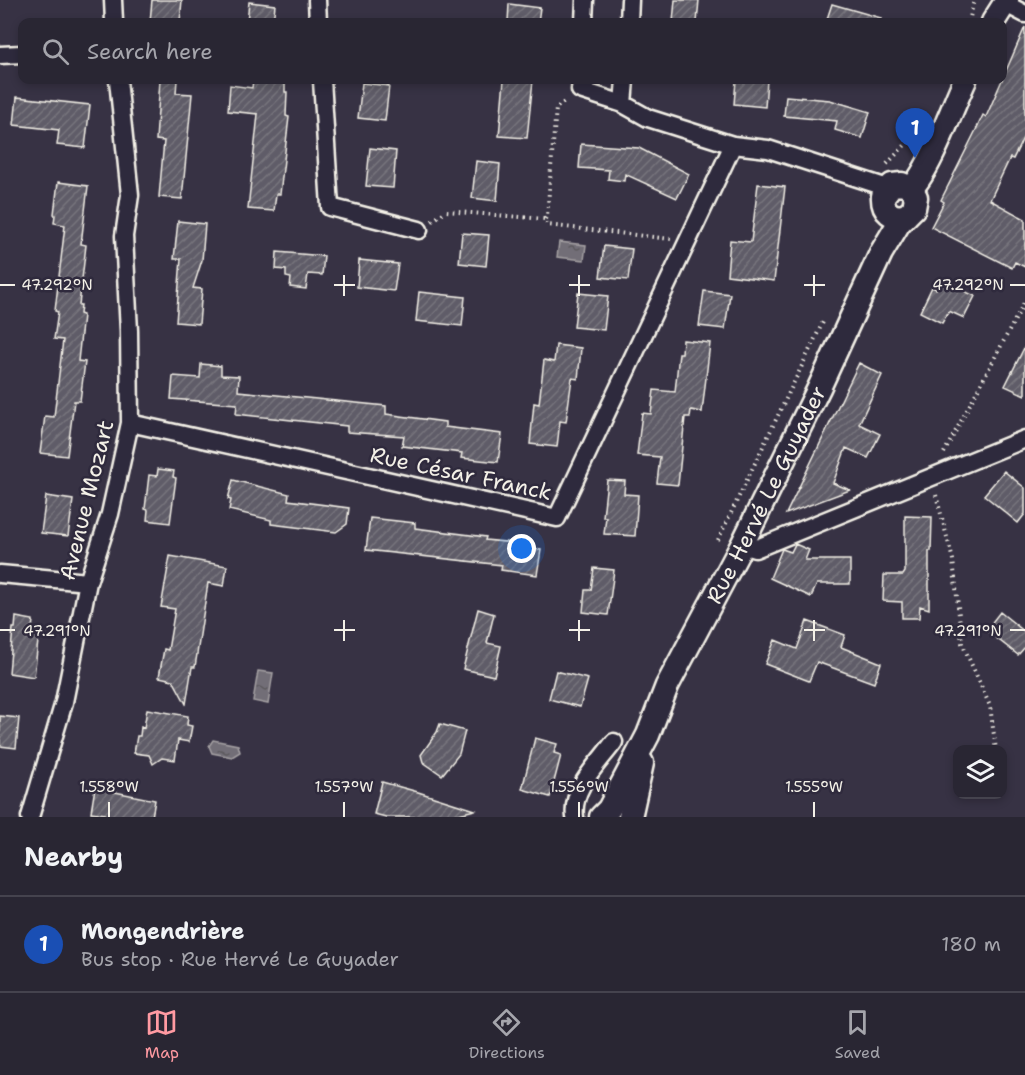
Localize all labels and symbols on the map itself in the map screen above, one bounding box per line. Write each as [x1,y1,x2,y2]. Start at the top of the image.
pin: 1 [896,108,934,158]
text: 47.292°N [21,275,93,295]
text: 47.292°N [932,275,1004,295]
street label: Rue Hervé Le Guyader [699,381,833,609]
street label: Avenue Mozart [53,417,120,583]
street label: Rue César Franck [367,440,554,507]
your location [507,534,536,563]
text: 47.291°N [23,621,91,641]
text: 47.291°N [934,621,1002,641]
text: 1.558°W [79,777,139,797]
text: 1.557°W [314,777,374,797]
text: 1.556°W [549,777,609,797]
text: 1.555°W [785,777,843,797]

